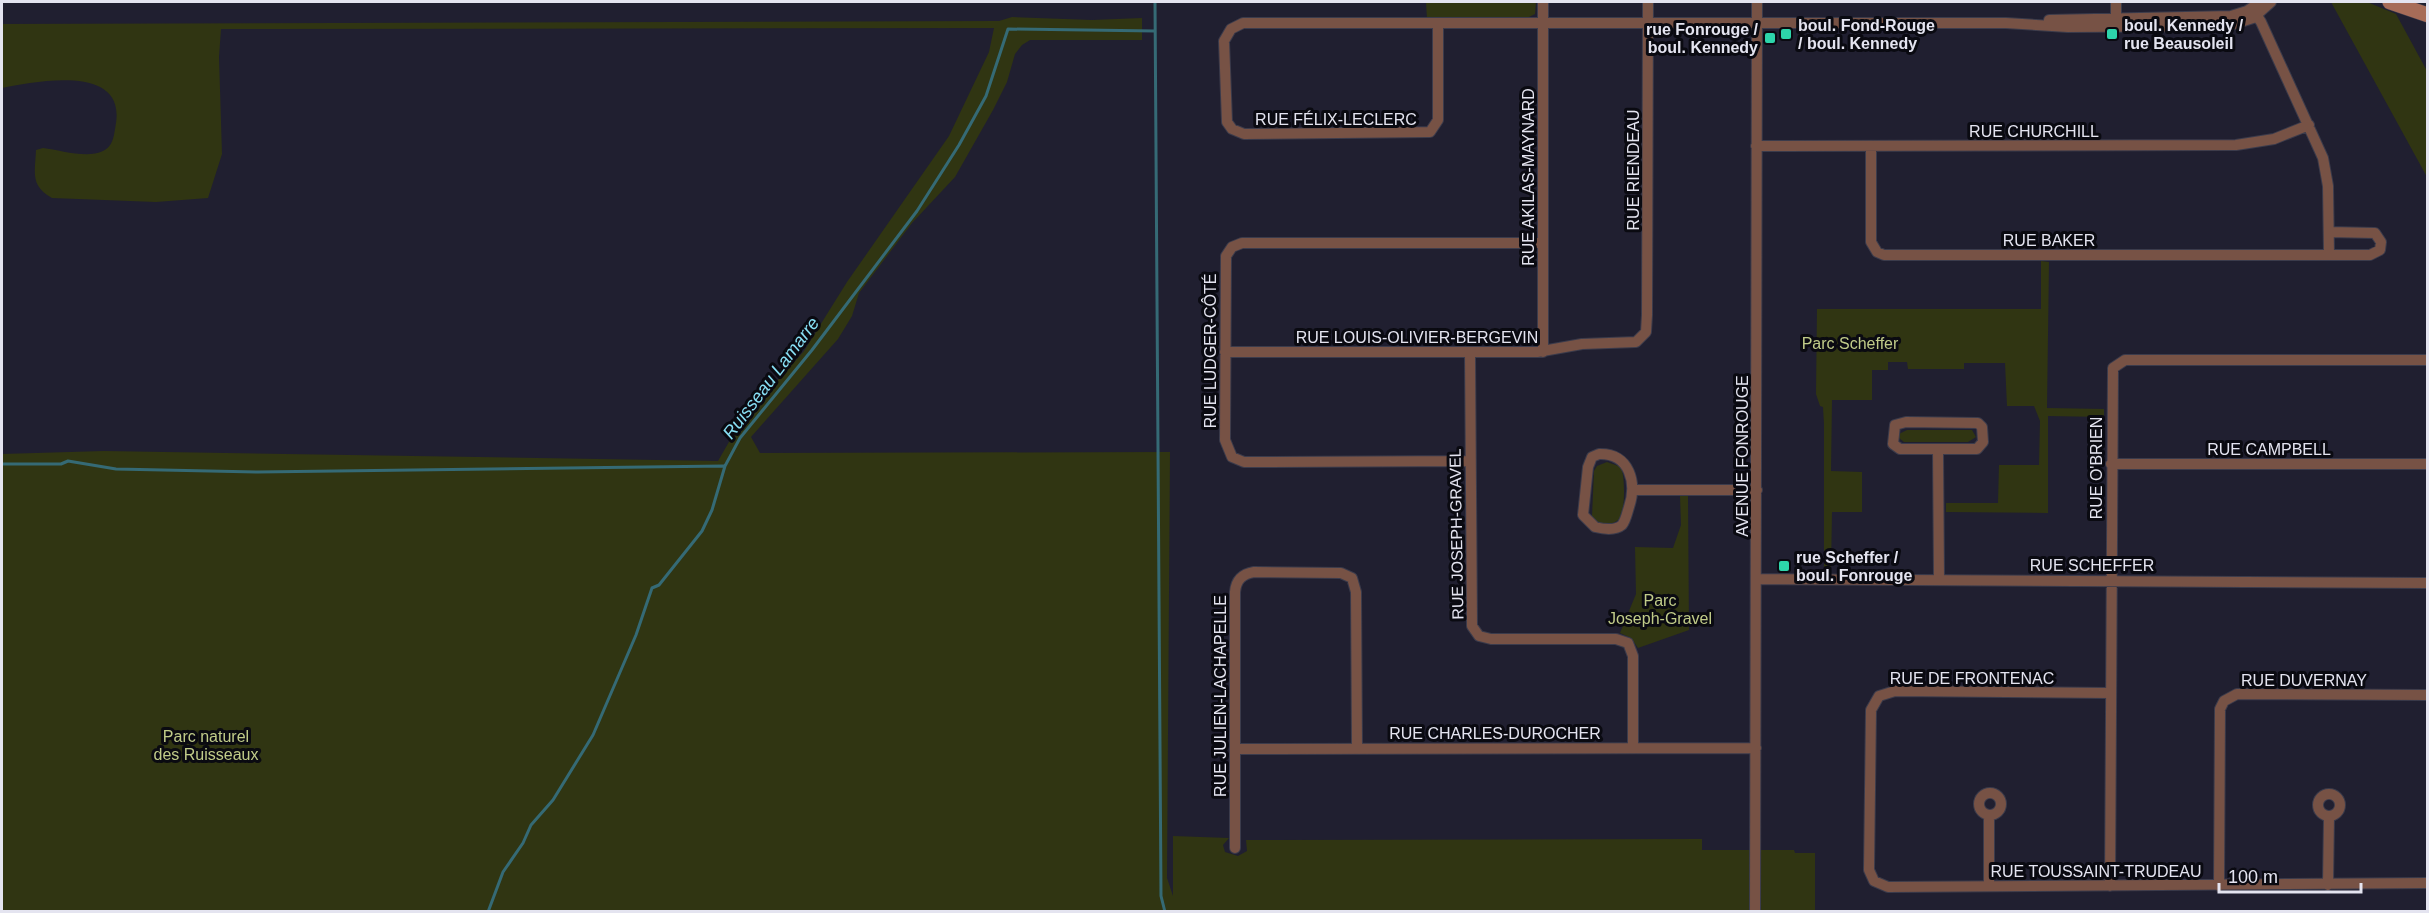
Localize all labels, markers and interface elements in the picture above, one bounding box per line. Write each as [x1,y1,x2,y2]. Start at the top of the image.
place label: boul. Fond-Rouge / boul. Kennedy [1798,17,1935,52]
place label: boul. Kennedy / rue Beausoleil [2124,17,2244,52]
place label: rue Fonrouge / boul. Kennedy [1646,21,1759,56]
marker: boul. Fond-Rouge / boul. Kennedy [1779,27,1793,41]
marker: boul. Kennedy / rue Beausoleil [2105,27,2119,41]
marker: rue Fonrouge / boul. Kennedy [1763,31,1777,45]
street label: RUE AKILAS-MAYNARD [1520,88,1537,266]
street label: RUE FÉLIX-LECLERC [1255,110,1417,128]
street label: RUE RIENDEAU [1625,110,1642,230]
street label: RUE CHURCHILL [1969,123,2099,140]
street label: RUE BAKER [2003,232,2095,249]
street label: RUE LUDGER-CÔTÉ [1201,274,1219,428]
water label: Ruisseau Lamarre [719,313,823,443]
street label: RUE LOUIS-OLIVIER-BERGEVIN [1296,329,1538,346]
park label: Parc Scheffer [1802,335,1899,352]
street label: AVENUE FONROUGE [1734,375,1751,537]
street label: RUE O'BRIEN [2088,417,2105,519]
street label: RUE CAMPBELL [2207,441,2331,458]
street label: RUE JOSEPH-GRAVEL [1447,448,1466,620]
place label: rue Scheffer / boul. Fonrouge [1796,549,1913,584]
street label: RUE SCHEFFER [2030,557,2154,574]
marker: rue Scheffer / boul. Fonrouge [1777,559,1791,573]
park label: Parc Joseph-Gravel [1608,592,1712,627]
street label: RUE JULIEN-LACHAPELLE [1212,595,1229,797]
street label: RUE DE FRONTENAC [1890,670,2054,687]
street label: RUE DUVERNAY [2241,672,2367,689]
street label: RUE CHARLES-DUROCHER [1389,725,1601,742]
park label: Parc naturel des Ruisseaux [154,728,258,763]
scale bar [2219,856,2362,894]
street label: RUE TOUSSAINT-TRUDEAU [1991,863,2202,880]
text: 100 m [2228,867,2278,887]

